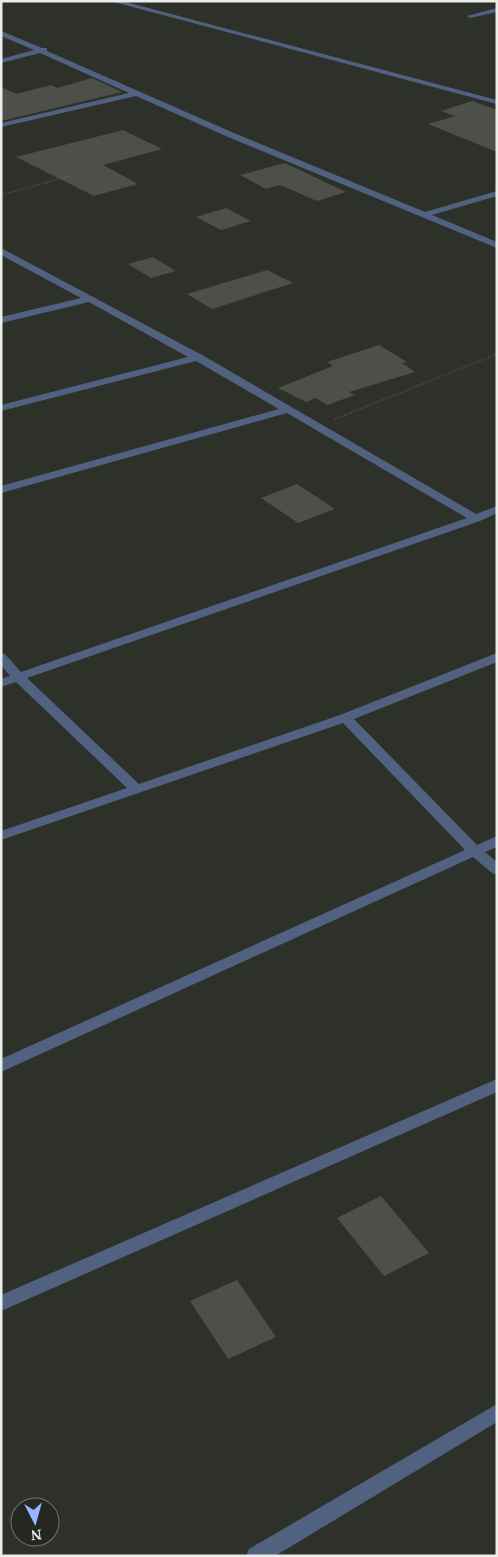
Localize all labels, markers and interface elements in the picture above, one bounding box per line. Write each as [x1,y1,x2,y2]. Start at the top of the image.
north arrow [10,1497,60,1547]
text: N [30,1525,43,1545]

